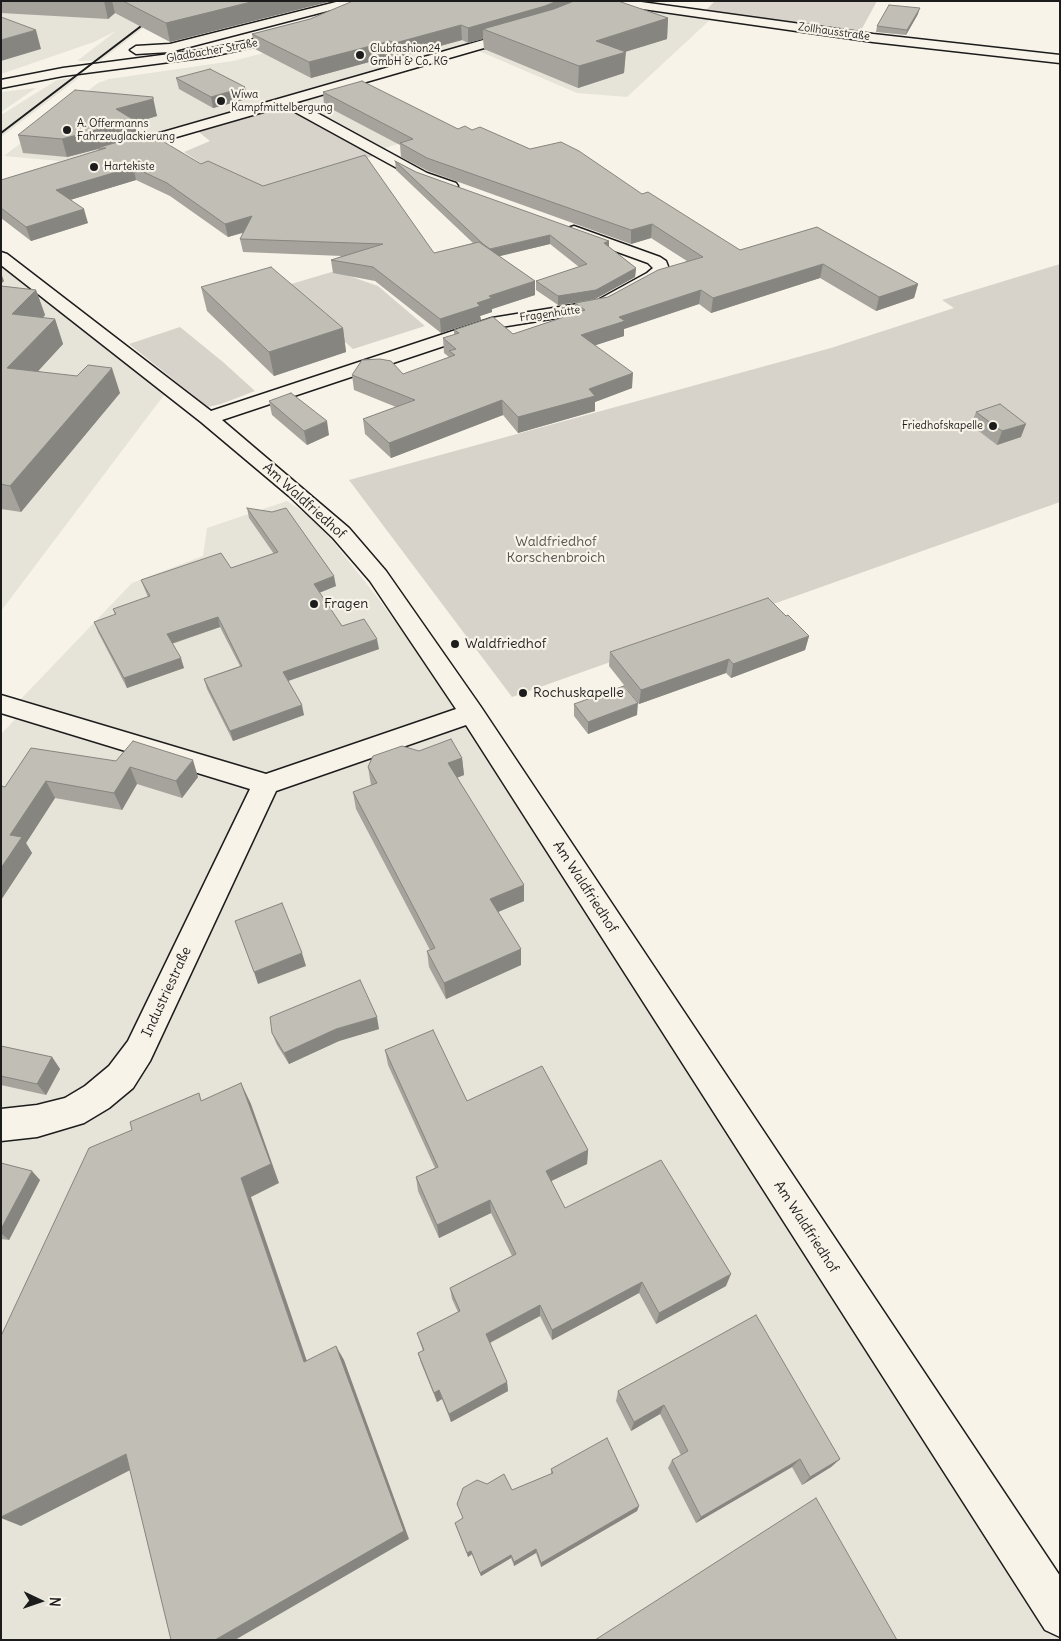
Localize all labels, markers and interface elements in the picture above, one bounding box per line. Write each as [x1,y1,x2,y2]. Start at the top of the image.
street label: Zollhausstraße [797,20,871,44]
street label: Gladbacher Straße [165,36,259,66]
place label: Clubfashion24 GmbH & Co. KG [370,42,448,68]
marker: Clubfashion24 GmbH & Co. KG [354,49,366,61]
place label: Wiwa Kampfmittelbergung [231,88,333,114]
marker: Wiwa Kampfmittelbergung [215,95,227,107]
place label: A. Offermanns Fahrzeuglackierung [77,117,175,143]
marker: A. Offermanns Fahrzeuglackierung [61,124,73,136]
place label: Hartekiste [104,160,155,174]
marker: Hartekiste [88,161,100,173]
street label: Fragenhütte [519,303,581,325]
place label: Friedhofskapelle [902,419,983,433]
marker: Friedhofskapelle [987,420,999,432]
street label: Am Waldfriedhof [259,459,349,543]
park label: Waldfriedhof Korschenbroich [507,534,605,566]
place label: Fragen [324,596,368,612]
marker: Fragen [308,598,320,610]
place label: Waldfriedhof [465,636,546,652]
marker: Waldfriedhof [449,638,461,650]
place label: Rochuskapelle [533,685,624,701]
marker: Rochuskapelle [517,687,529,699]
street label: Am Waldfriedhof [549,838,621,936]
street label: Industriestraße [139,944,195,1040]
street label: Am Waldfriedhof [770,1178,842,1276]
north arrow [15,1576,65,1626]
text: N [46,1596,64,1607]

